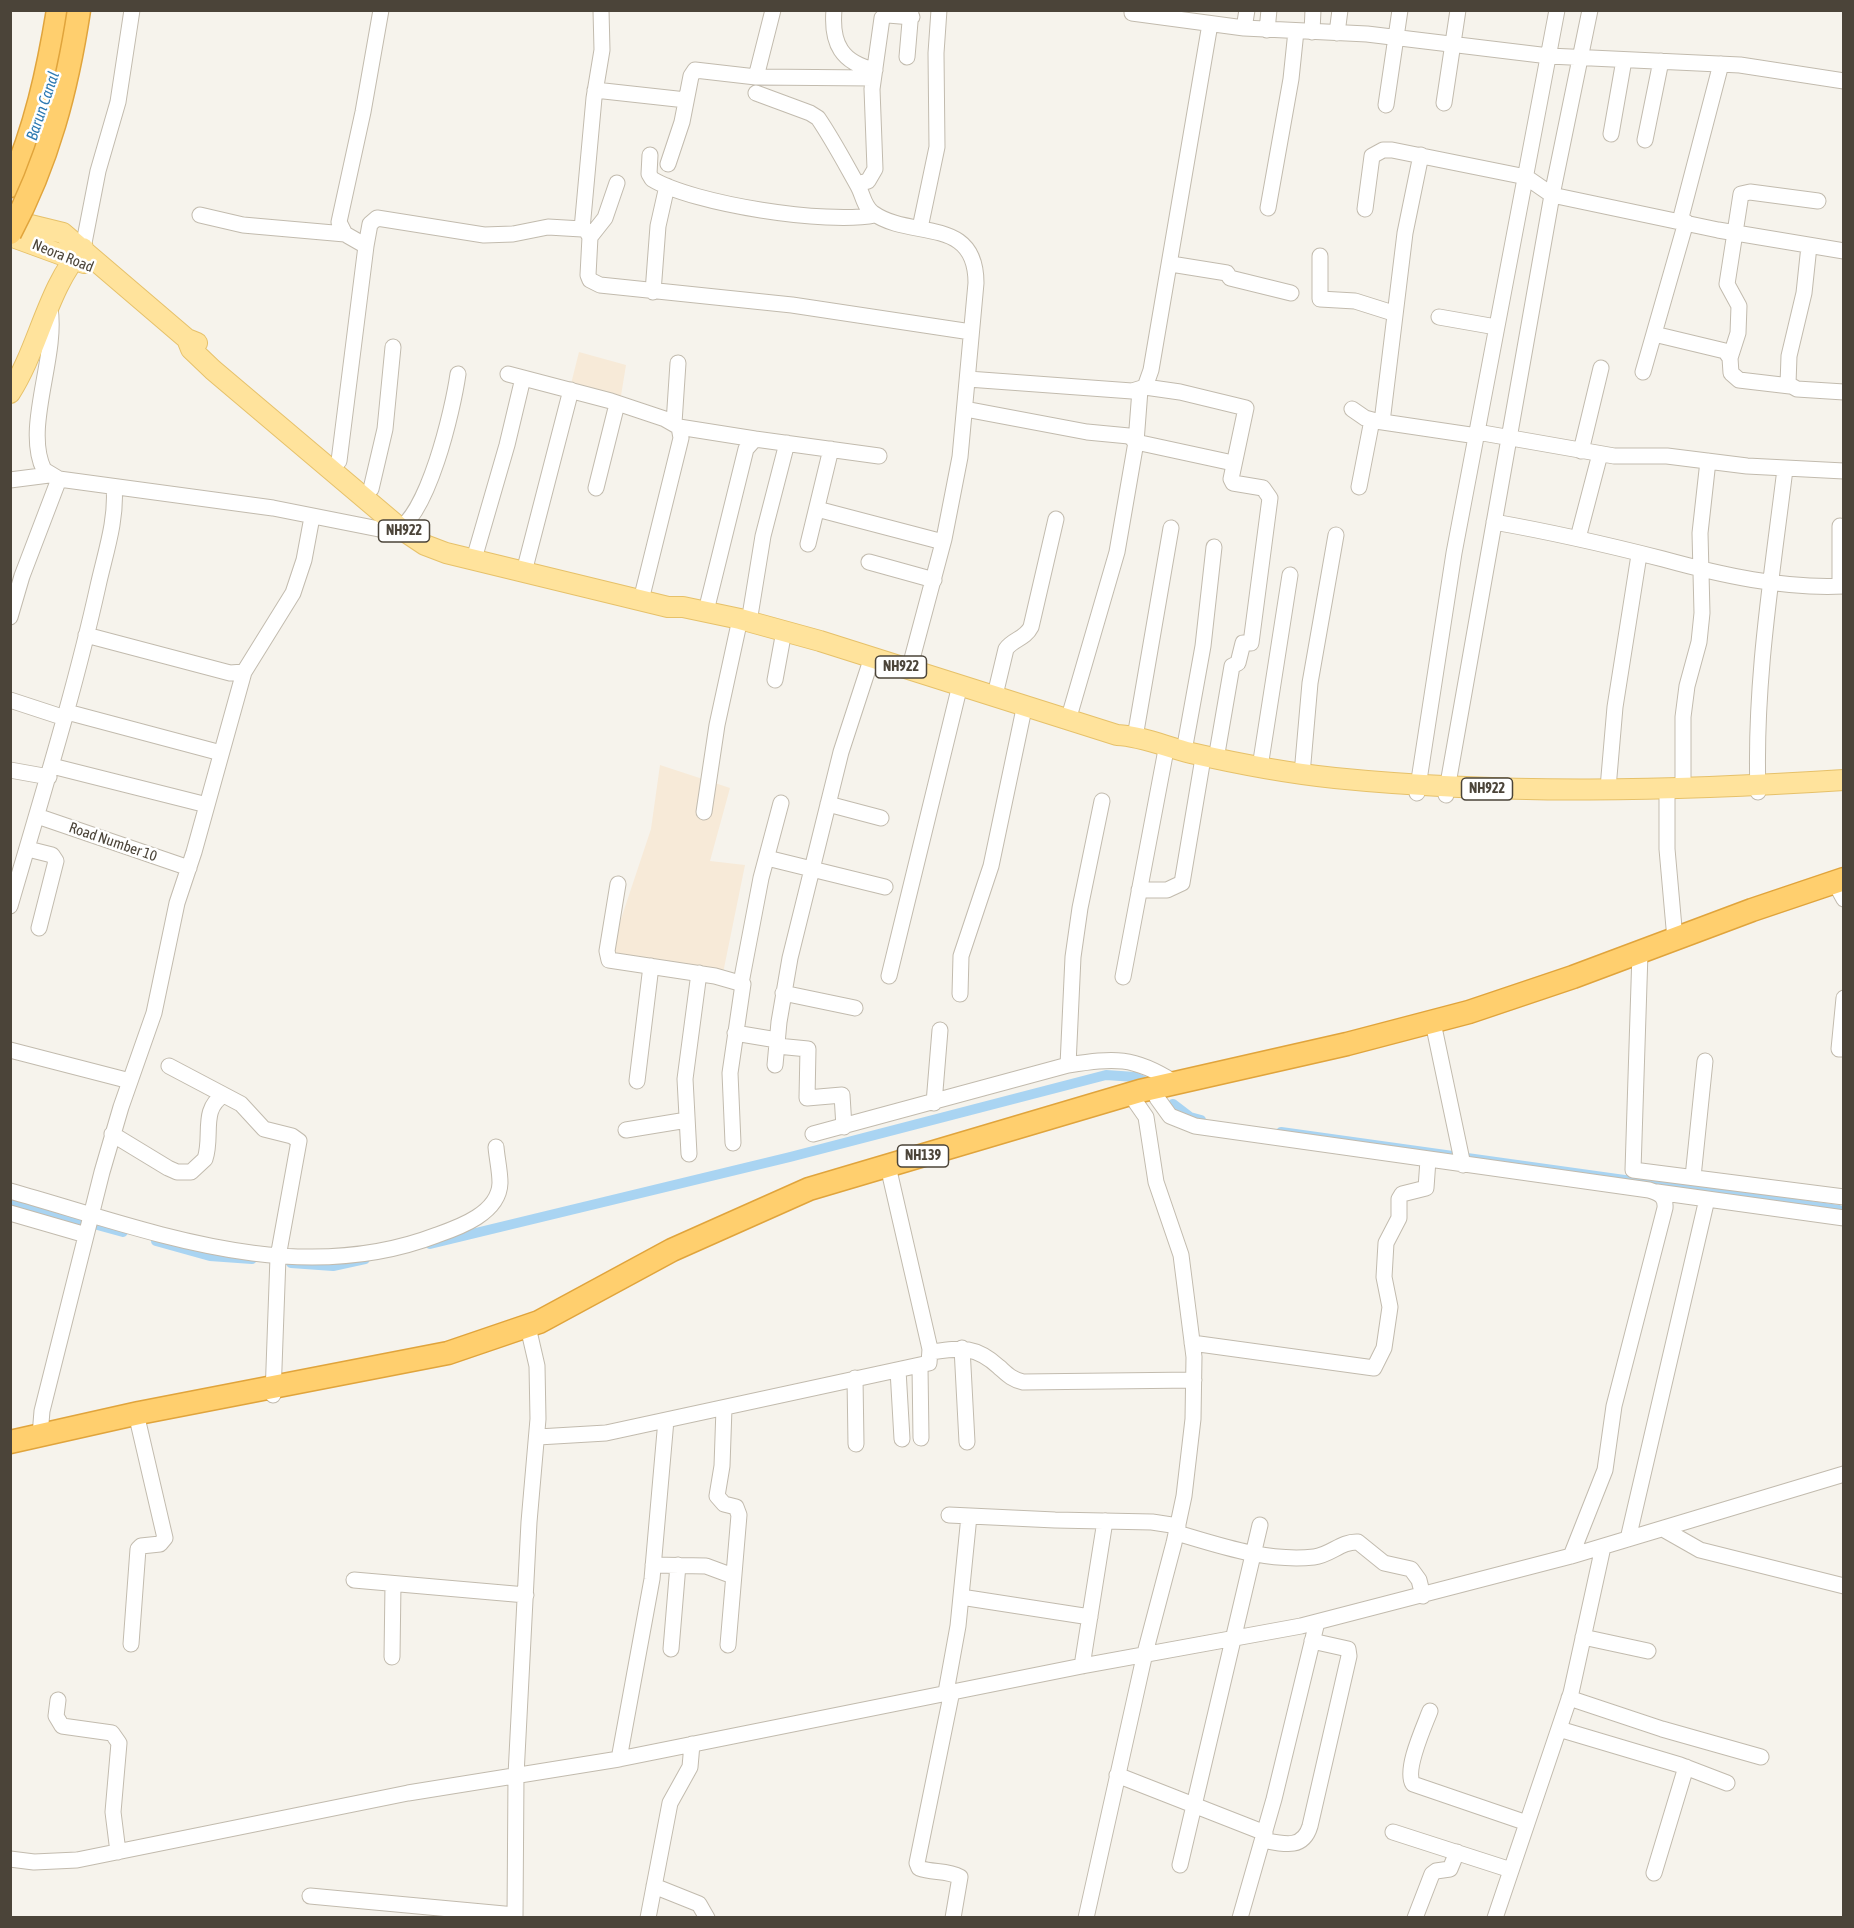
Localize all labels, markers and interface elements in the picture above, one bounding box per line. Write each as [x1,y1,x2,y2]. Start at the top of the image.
water label: Barun Canal [22,69,64,143]
street label: Neora Road [30,236,96,276]
road number: NH922 [378,520,430,542]
road number: NH922 [876,656,926,678]
road number: NH922 [1462,778,1512,800]
street label: Road Number 10 [67,819,159,865]
road number: NH139 [898,1145,948,1167]

